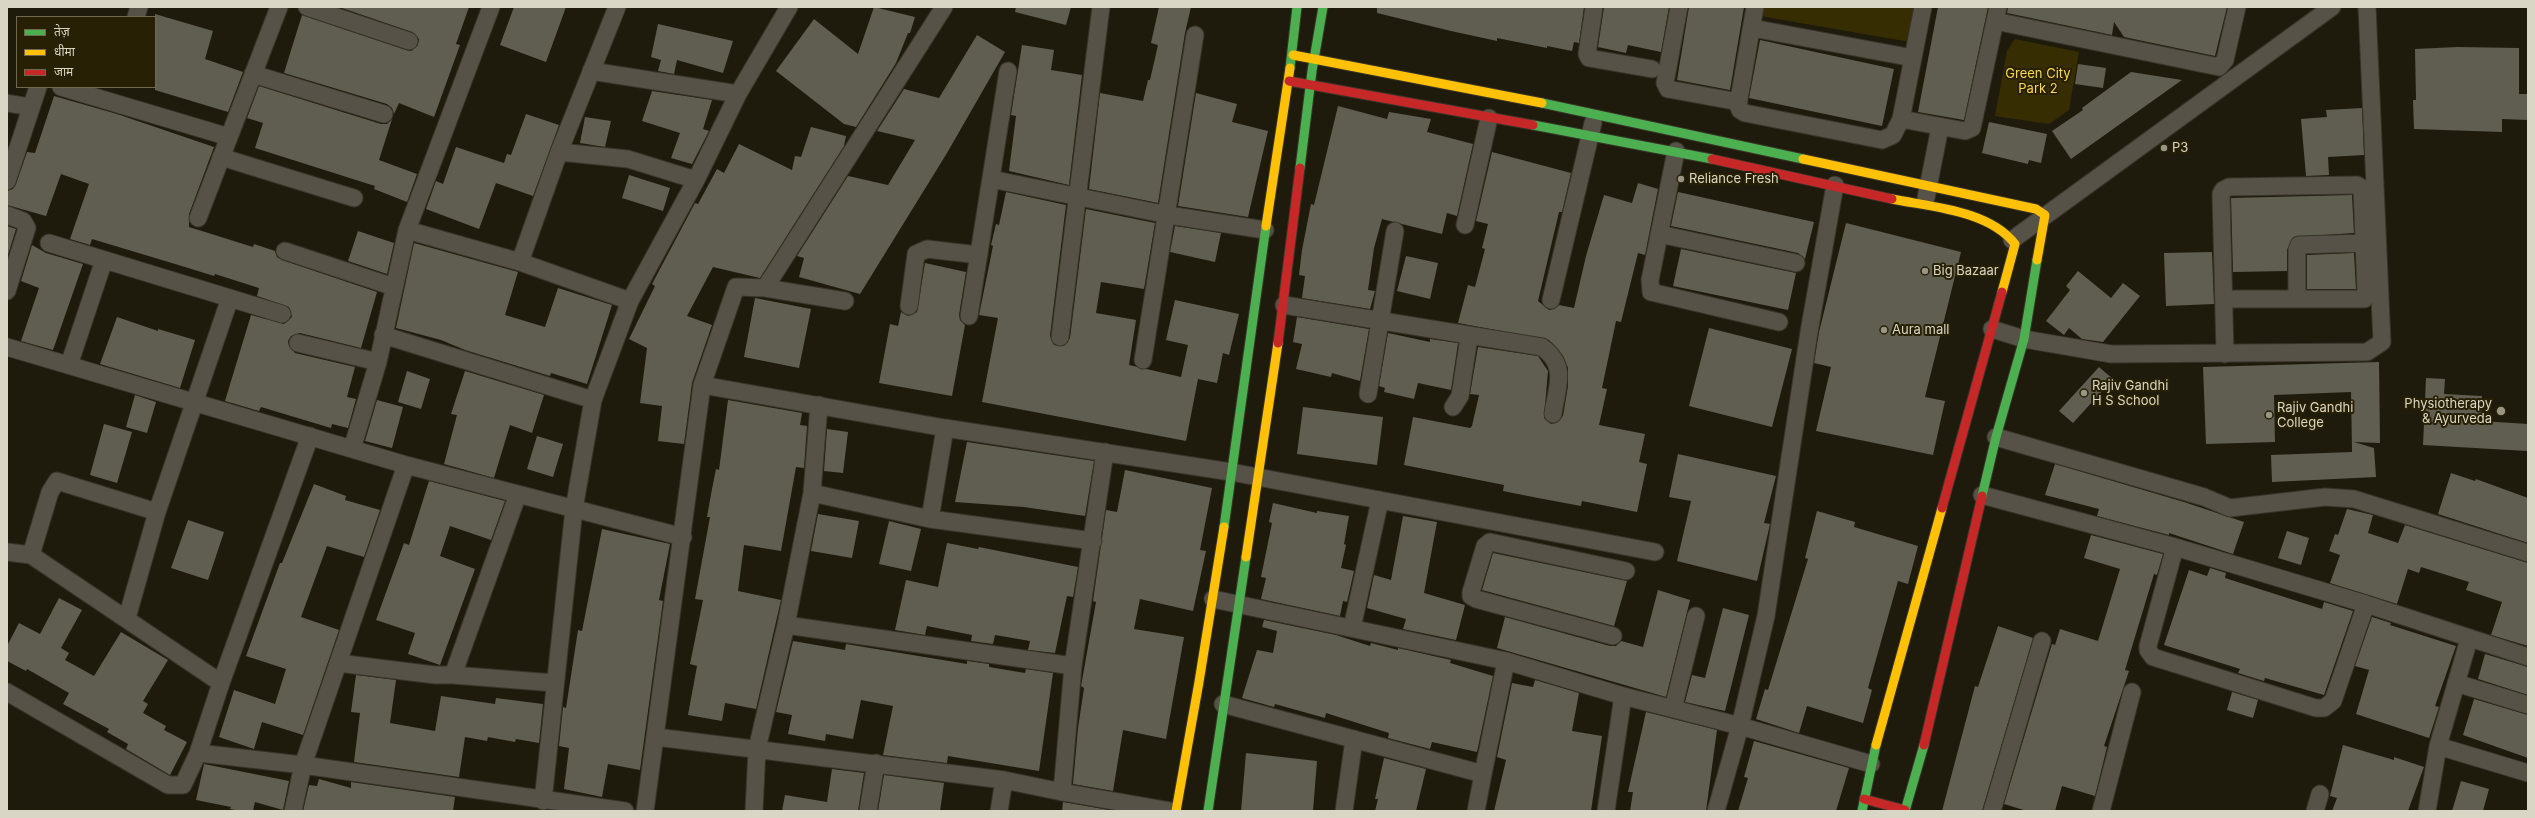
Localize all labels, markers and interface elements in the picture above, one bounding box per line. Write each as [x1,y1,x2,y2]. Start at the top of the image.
legend [16,16,156,88]
text: तेज़ [54,24,70,39]
text: धीमा [54,44,75,59]
text: जाम [54,64,73,79]
park label: Green City Park 2 [2005,66,2071,97]
place label: P3 [2172,140,2188,156]
marker: P3 [2159,143,2169,153]
place label: Reliance Fresh [1689,171,1779,187]
marker: Reliance Fresh [1676,174,1686,184]
place label: Big Bazaar [1933,263,1999,279]
marker: Big Bazaar [1920,266,1930,276]
place label: Aura mall [1892,322,1949,338]
marker: Aura mall [1879,325,1889,335]
place label: Rajiv Gandhi H S School [2092,378,2168,409]
marker: Rajiv Gandhi H S School [2079,388,2089,398]
place label: Physiotherapy & Ayurveda [2404,396,2492,427]
place label: Rajiv Gandhi College [2277,400,2353,431]
marker: Physiotherapy & Ayurveda [2495,405,2507,417]
marker: Rajiv Gandhi College [2264,410,2274,420]

